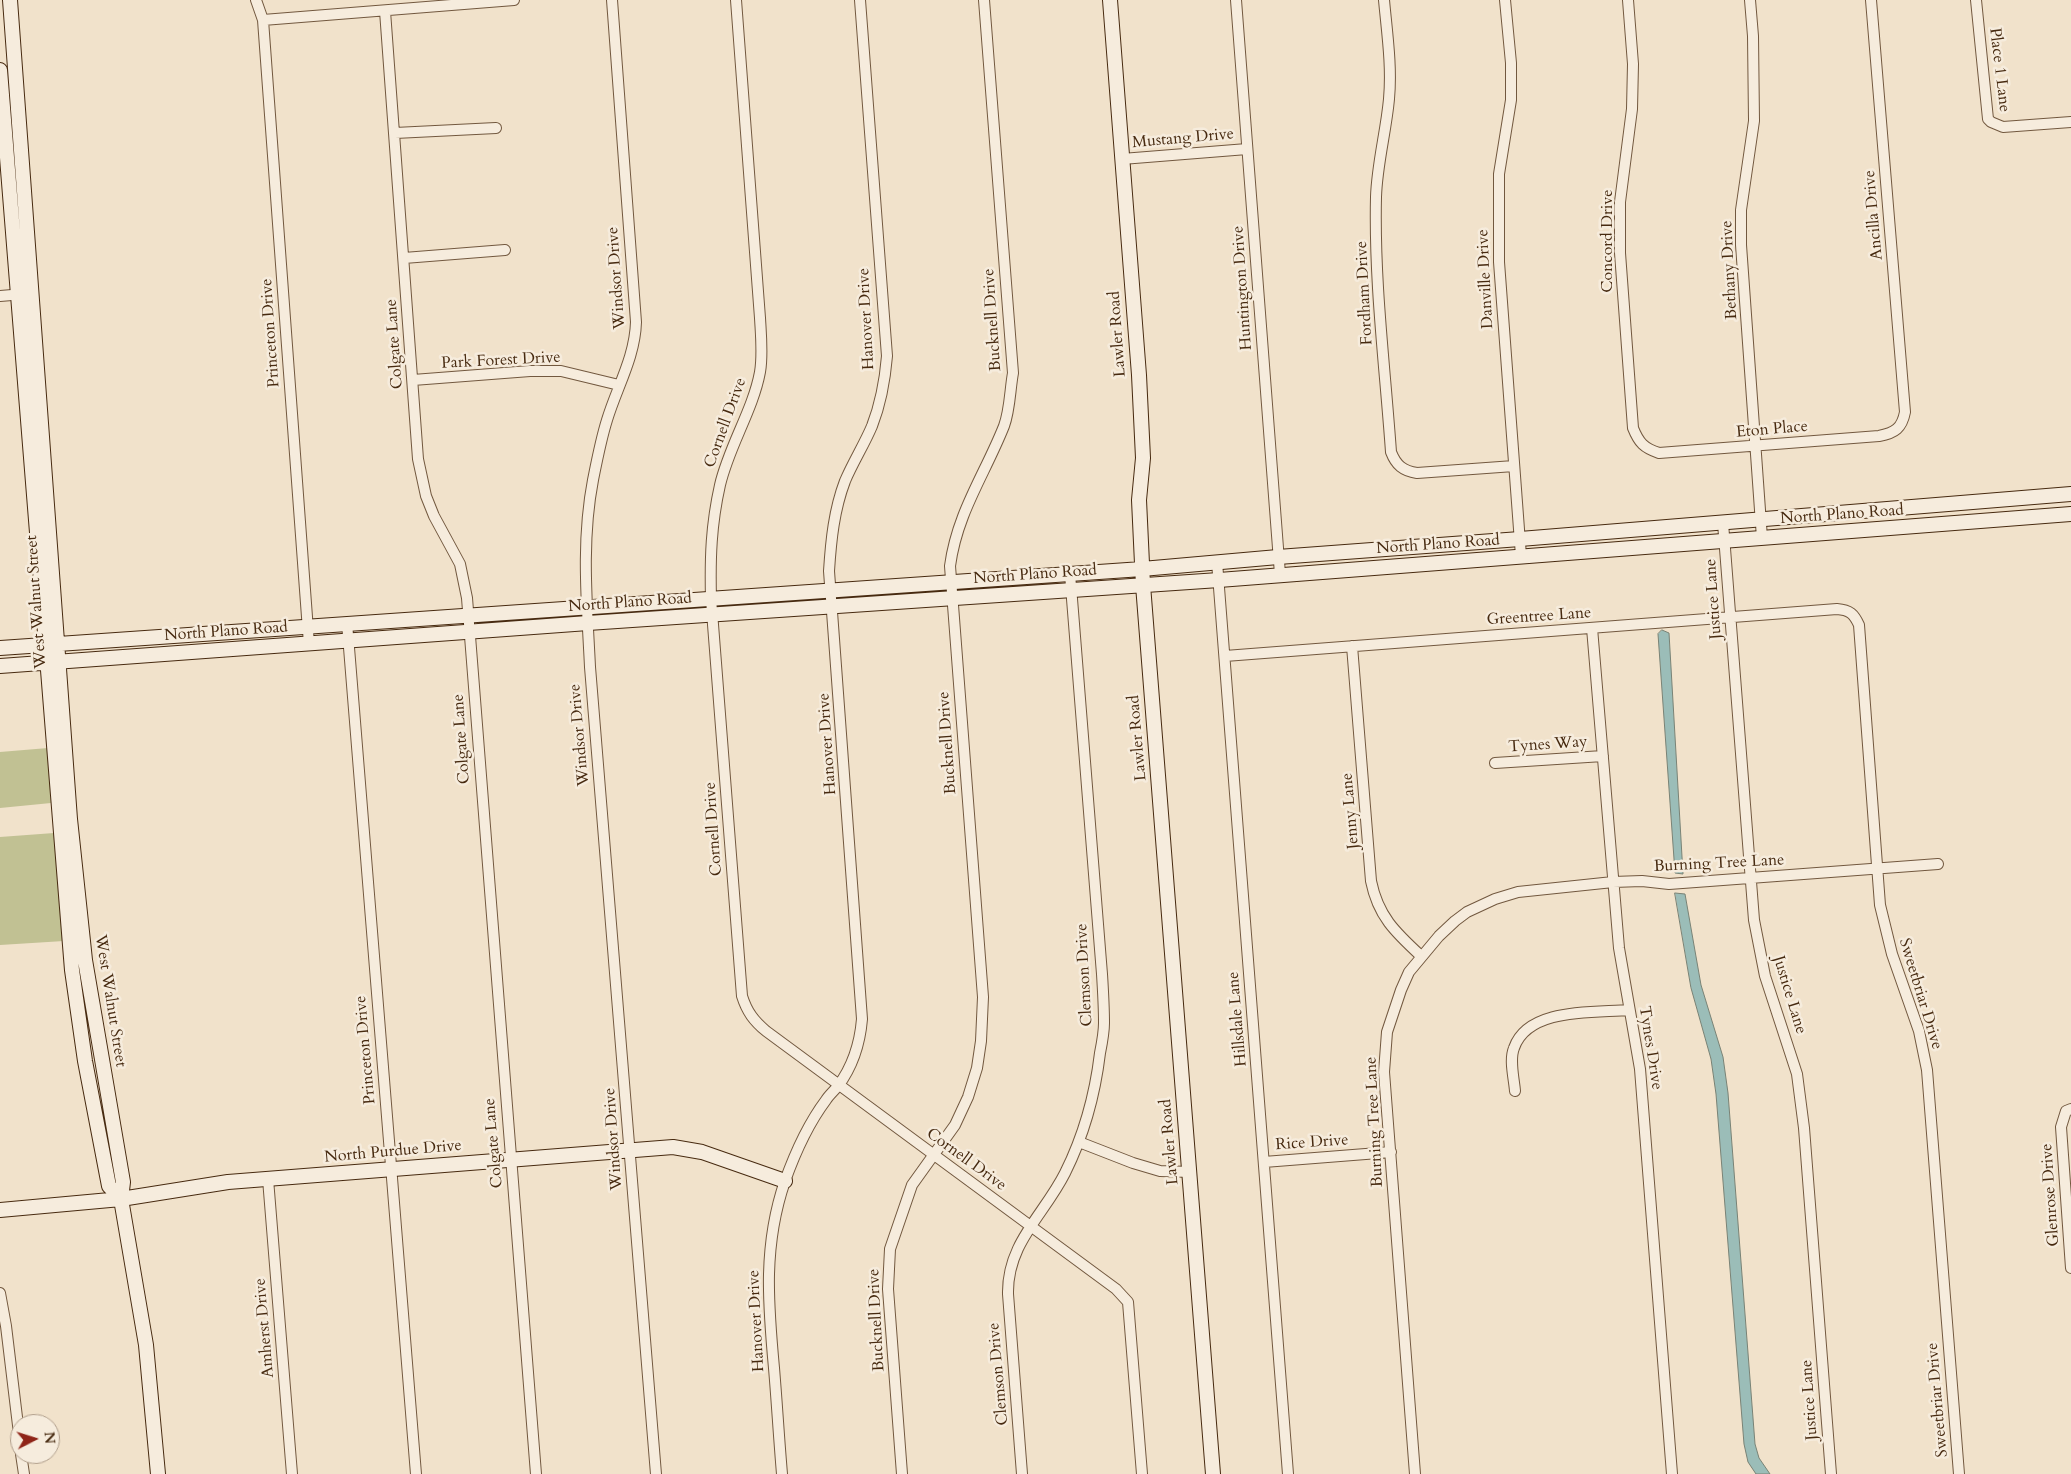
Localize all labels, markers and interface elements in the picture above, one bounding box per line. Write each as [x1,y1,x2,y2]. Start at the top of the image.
street label: Place 1 Lane [1984,27,2014,113]
street label: Mustang Drive [1131,125,1235,153]
street label: Ancilla Drive [1861,169,1887,261]
street label: Concord Drive [1598,189,1618,293]
street label: Bethany Drive [1718,220,1742,320]
street label: Huntington Drive [1229,225,1257,351]
street label: Windsor Drive [604,226,630,330]
street label: Danville Drive [1474,229,1498,329]
street label: Fordham Drive [1353,240,1377,346]
street label: Hanover Drive [855,267,879,371]
street label: Bucknell Drive [980,268,1006,372]
street label: Princeton Drive [258,278,284,388]
street label: Lawler Road [1105,290,1131,378]
street label: Colgate Lane [382,298,408,390]
street label: Park Forest Drive [441,348,561,374]
street label: Cornell Drive [701,375,751,471]
street label: Eton Place [1735,417,1809,443]
street label: North Plano Road [1780,501,1904,529]
street label: North Plano Road [1376,531,1500,559]
street label: West Walnut Street [23,534,51,670]
street label: Justice Lane [1702,558,1726,640]
street label: North Plano Road [973,561,1097,589]
street label: North Plano Road [568,589,692,617]
street label: Greentree Lane [1486,604,1592,630]
street label: North Plano Road [164,618,288,646]
street label: Windsor Drive [566,683,594,787]
street label: Bucknell Drive [935,691,961,795]
street label: Hanover Drive [815,692,841,796]
street label: Colgate Lane [449,693,475,785]
street label: Lawler Road [1125,694,1151,782]
street label: Tynes Way [1508,733,1588,757]
street label: Jenny Lane [1338,772,1364,850]
street label: Cornell Drive [701,781,727,877]
street label: Burning Tree Lane [1653,851,1785,877]
street label: Clemson Drive [1073,923,1097,1027]
street label: West Walnut Street [90,933,130,1069]
street label: Sweetbriar Drive [1894,936,1946,1052]
street label: Justice Lane [1768,954,1810,1036]
street label: Hillsdale Lane [1224,971,1252,1067]
street label: Princeton Drive [352,995,380,1105]
street label: Tynes Drive [1634,1005,1666,1091]
street label: Burning Tree Lane [1362,1056,1388,1188]
street label: Windsor Drive [601,1087,627,1191]
street label: Colgate Lane [480,1097,508,1189]
street label: Lawler Road [1157,1098,1183,1186]
street label: Cornell Drive [922,1125,1010,1195]
street label: Rice Drive [1275,1131,1349,1155]
street label: North Purdue Drive [323,1136,463,1168]
street label: Glenrose Drive [2038,1143,2064,1247]
street label: Bucknell Drive [865,1268,889,1372]
street label: Hanover Drive [745,1269,769,1373]
street label: Amherst Drive [251,1277,279,1379]
street label: Clemson Drive [985,1322,1013,1426]
street label: Sweetbriar Drive [1923,1342,1953,1458]
street label: Justice Lane [1798,1359,1822,1441]
north arrow [10,1414,60,1464]
text: N [39,1431,59,1445]

